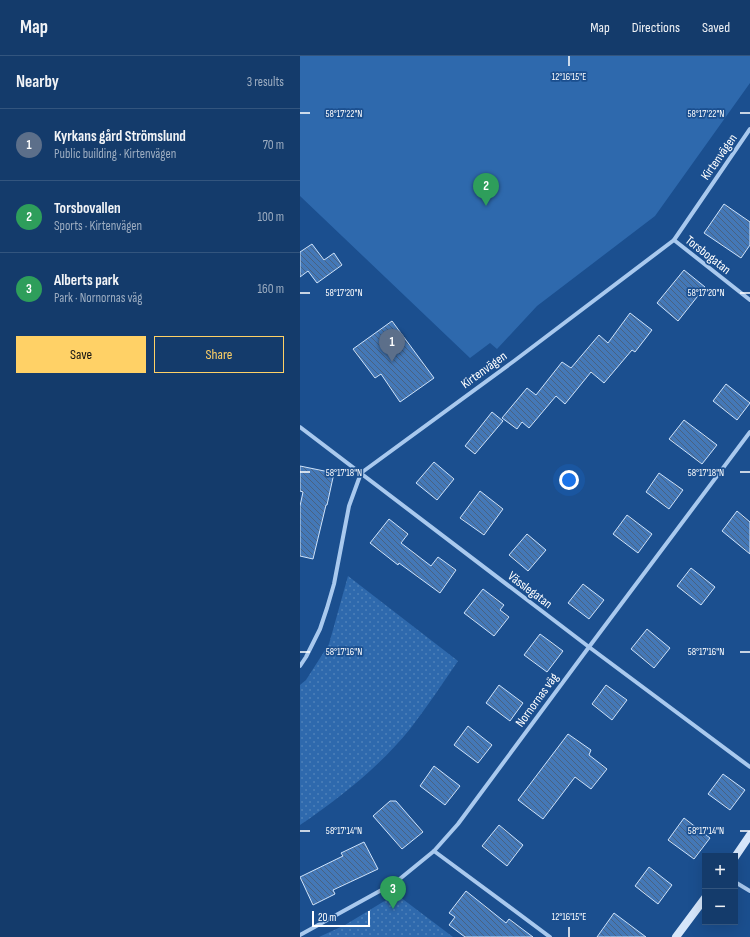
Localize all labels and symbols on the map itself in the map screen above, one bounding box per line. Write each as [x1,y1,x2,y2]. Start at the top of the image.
text: 12°16'15"E [552,71,586,83]
text: 58°17'22"N [326,108,362,120]
text: 58°17'22"N [688,108,724,120]
street label: Kirtenvägen [697,131,741,183]
pin: 2 [473,173,499,206]
street label: Torsbogatan [682,232,734,278]
text: 58°17'20"N [325,287,363,299]
text: 58°17'20"N [687,287,725,299]
pin: 1 [379,329,405,362]
street label: Kirtenvägen [458,348,510,392]
text: 58°17'18"N [326,467,362,479]
text: 58°17'18"N [688,467,724,479]
your location [559,470,579,490]
street label: Vässlegatan [505,568,555,612]
text: 58°17'16"N [326,646,362,658]
text: 58°17'16"N [688,646,724,658]
street label: Nornornas väg [512,670,562,730]
text: 58°17'14"N [326,825,362,837]
text: 58°17'14"N [688,825,724,837]
pin: 3 [380,876,406,909]
scale bar [312,909,370,928]
text: 12°16'15"E [552,911,586,923]

